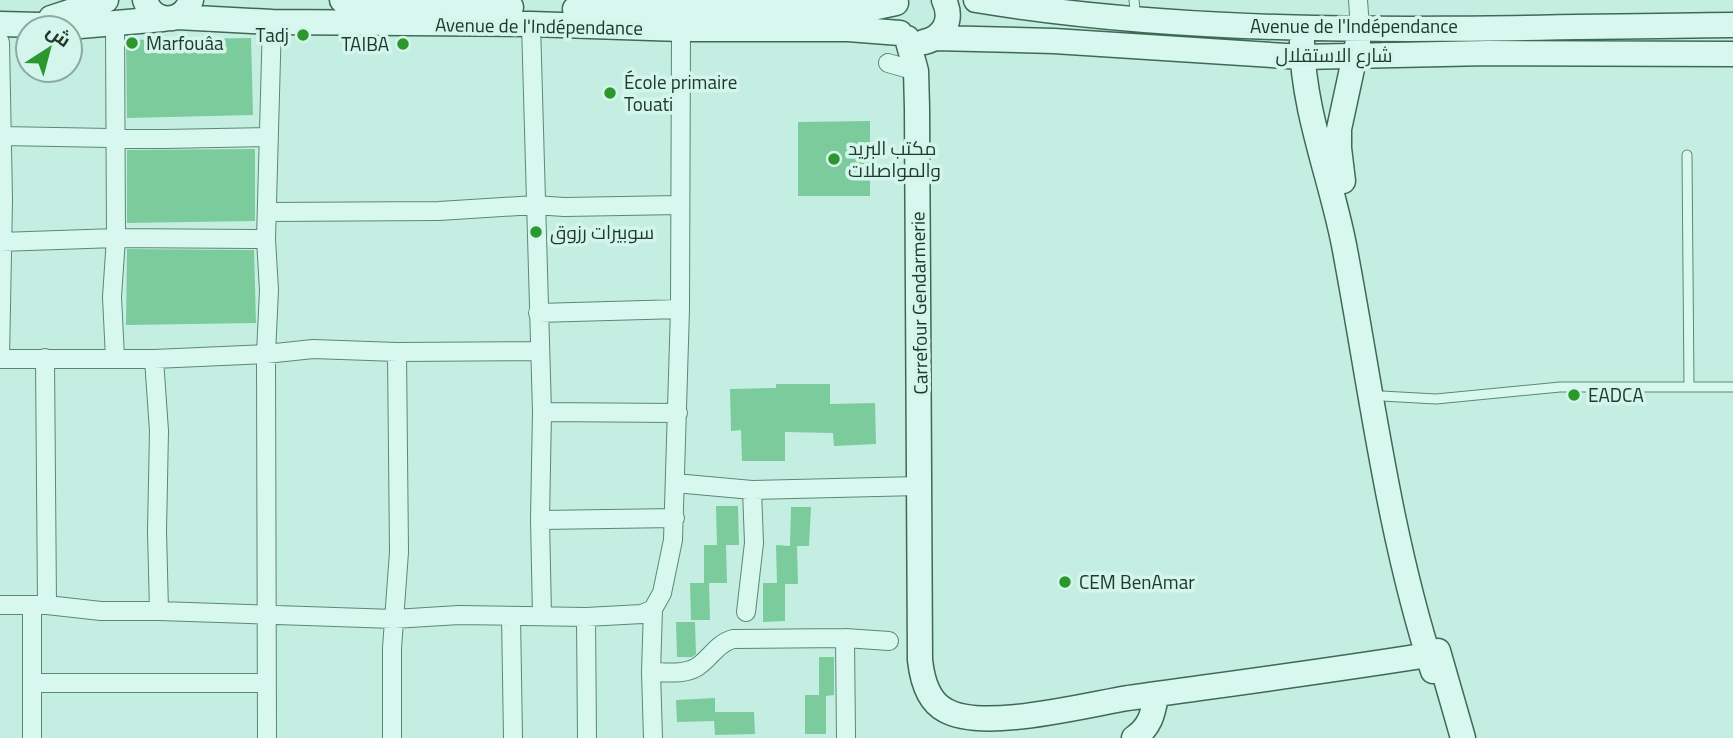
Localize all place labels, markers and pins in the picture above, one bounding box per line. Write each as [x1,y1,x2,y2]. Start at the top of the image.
place label: Tadj [255,17,289,53]
place label: Marfouâa [146,25,224,61]
place label: TAIBA [341,26,389,62]
marker: Tadj [295,27,311,43]
marker: Marfouâa [124,35,140,51]
marker: TAIBA [395,36,411,52]
place label: École primaire Touati [624,64,737,122]
marker: École primaire Touati [602,85,618,101]
place label: مكتب البريد والمواصلات [848,130,941,188]
marker: مكتب البريد والمواصلات [826,151,842,167]
place label: سوبيرات رزوق [550,214,654,250]
marker: سوبيرات رزوق [528,224,544,240]
place label: EADCA [1588,377,1644,413]
marker: EADCA [1566,387,1582,403]
place label: CEM BenAmar [1079,564,1195,600]
marker: CEM BenAmar [1057,574,1073,590]

